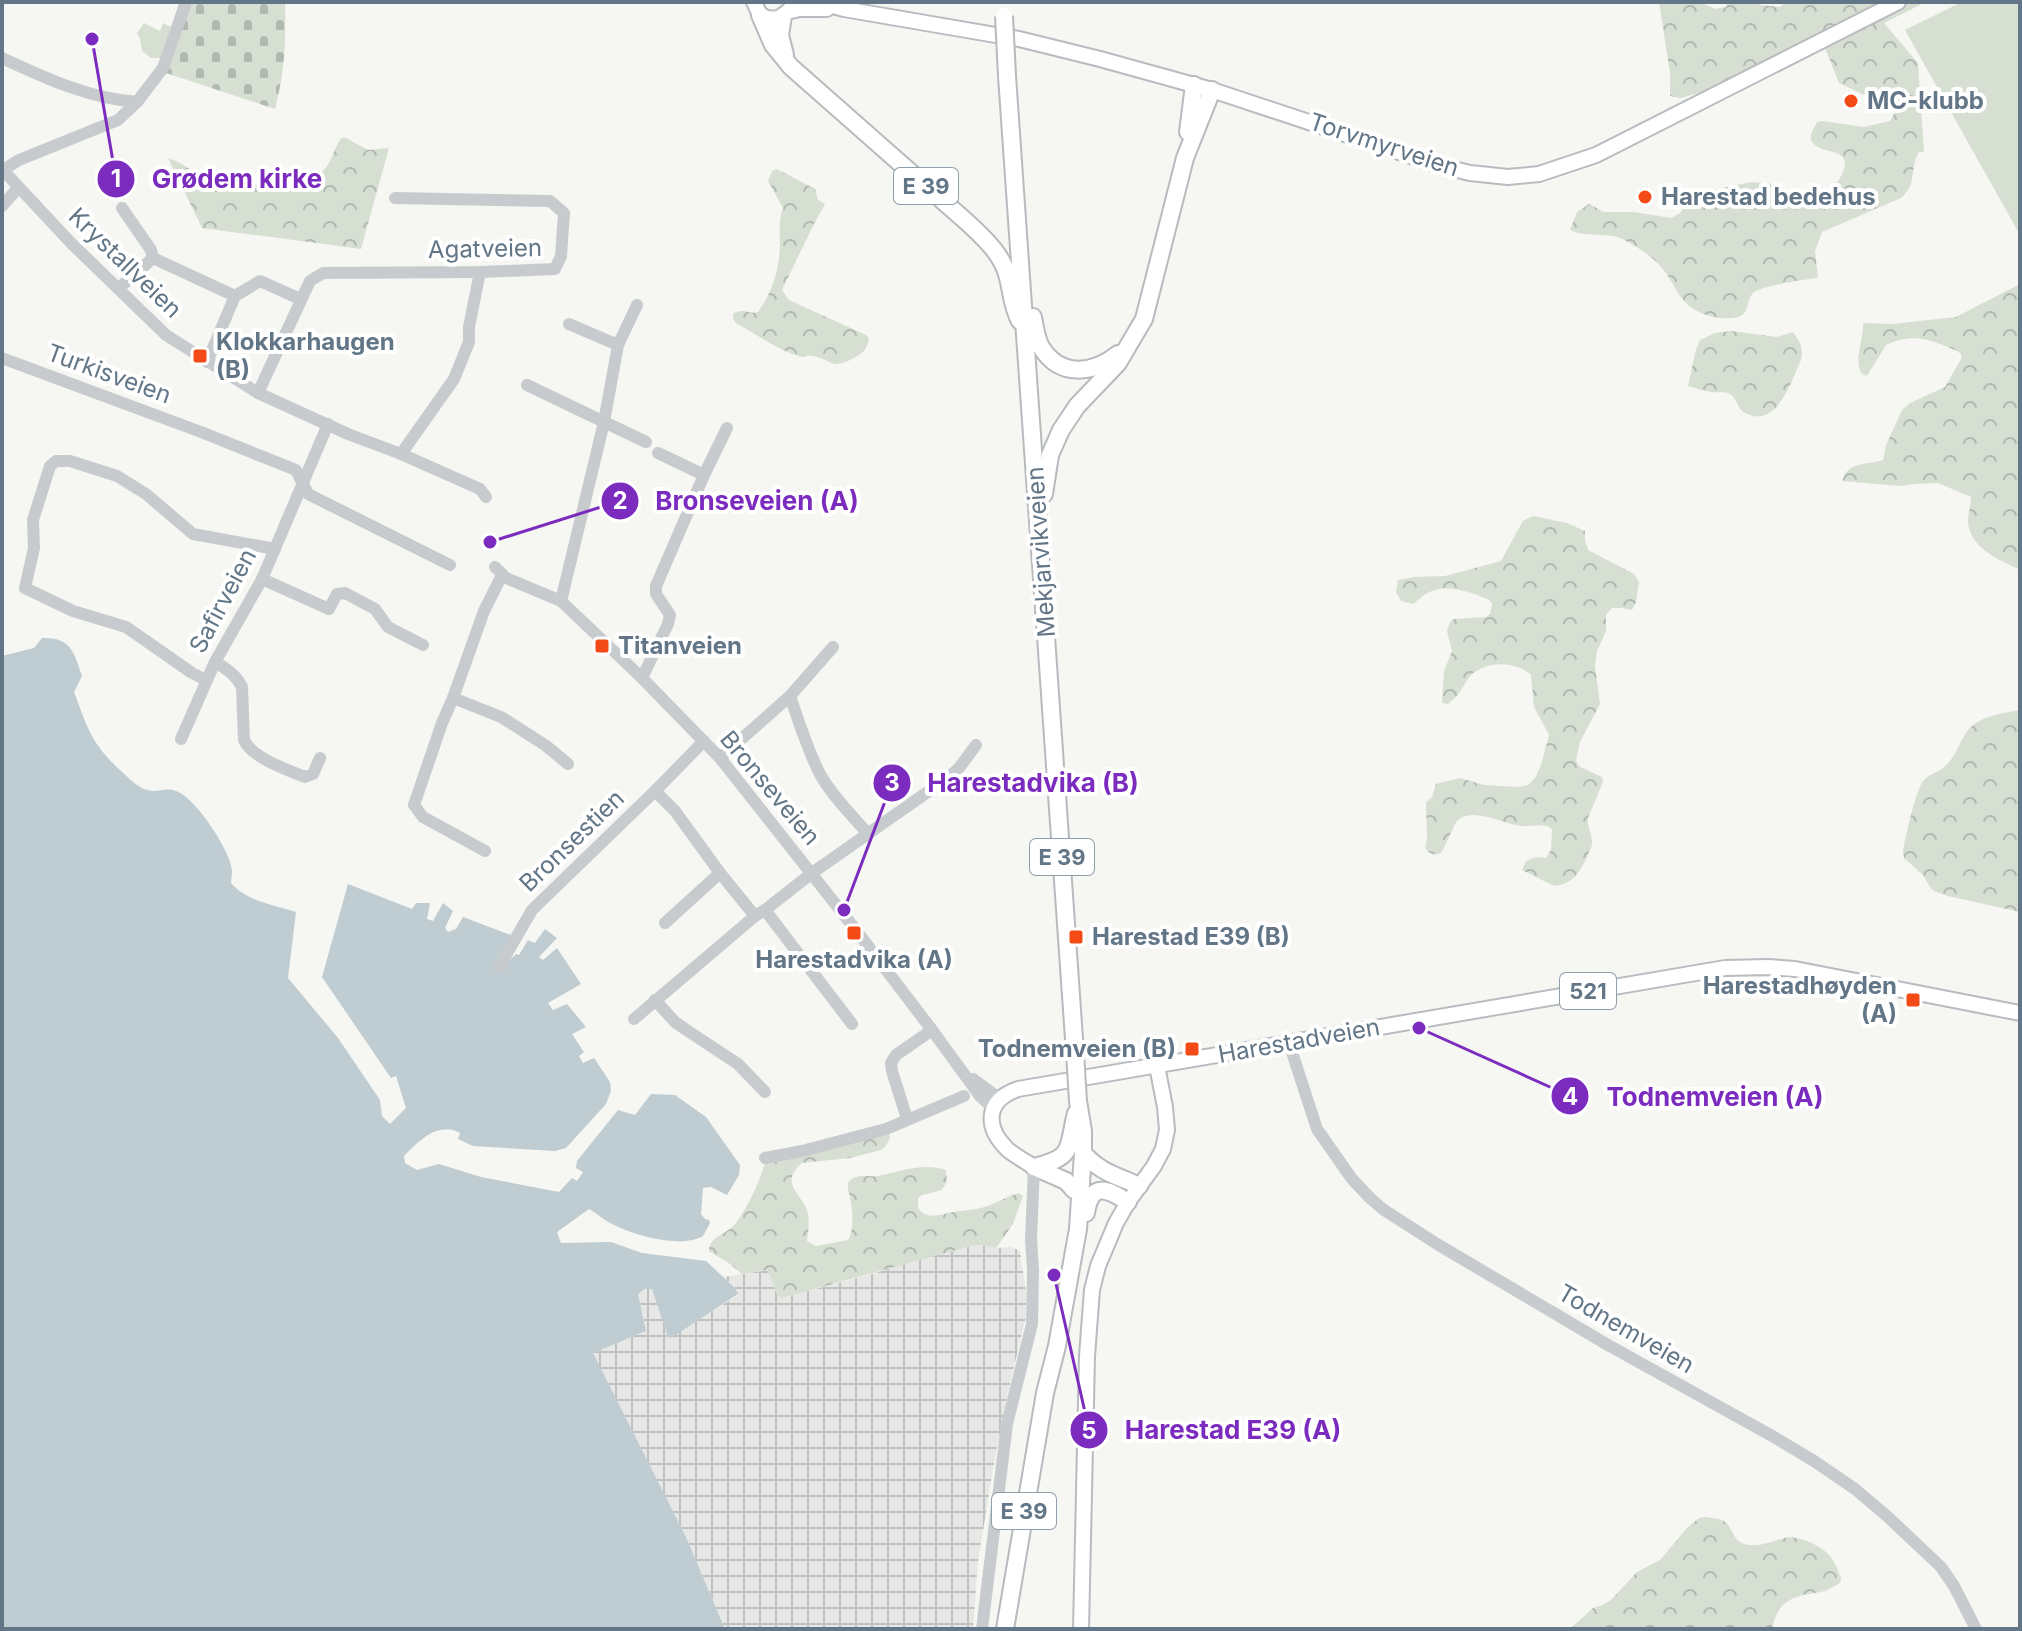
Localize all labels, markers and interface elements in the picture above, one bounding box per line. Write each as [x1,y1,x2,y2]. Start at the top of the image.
place label: MC-klubb [1867,86,1984,115]
marker: MC-klubb [1842,92,1860,110]
street label: Torvmyrveien [1306,107,1463,182]
callout: Grødem kirke [96,154,338,204]
text: Grødem kirke [152,163,322,194]
text: 1 [111,164,121,193]
road number: E 39 [894,168,958,204]
place label: Harestad bedehus [1661,182,1876,211]
marker: Harestad bedehus [1636,188,1654,206]
street label: Krystallveien [63,202,188,324]
street label: Agatveien [428,233,542,264]
place label: Klokkarhaugen (B) [216,327,395,384]
street label: Turkisveien [43,338,175,409]
marker: Klokkarhaugen (B) [191,347,209,365]
street label: Mekjarvikveien [1020,466,1061,638]
callout: Bronseveien (A) [600,476,875,526]
text: Bronseveien (A) [655,485,859,516]
text: 2 [612,486,628,515]
street label: Safirveien [183,544,262,658]
place label: Titanveien [618,631,742,660]
marker: Titanveien [593,637,611,655]
street label: Bronseveien [714,725,827,851]
callout: Harestadvika (B) [872,758,1155,808]
text: Harestadvika (B) [927,767,1139,798]
text: 3 [884,768,900,797]
street label: Bronsestien [513,784,630,898]
road number: E 39 [1030,839,1094,875]
place label: Harestad E39 (B) [1092,922,1290,951]
marker: Harestadvika (A) [845,924,863,942]
marker: Harestad E39 (B) [1067,928,1085,946]
place label: Harestadvika (A) [755,945,953,974]
place label: Harestadhøyden (A) [1703,971,1897,1028]
road number: 521 [1560,973,1616,1009]
marker: Harestadhøyden (A) [1904,991,1922,1009]
street label: Harestadveien [1216,1012,1382,1069]
place label: Todnemveien (B) [978,1034,1176,1063]
marker: Todnemveien (B) [1183,1040,1201,1058]
callout: Todnemveien (A) [1550,1071,1839,1121]
text: Todnemveien (A) [1606,1081,1824,1112]
text: 4 [1562,1082,1578,1111]
street label: Todnemveien [1553,1278,1700,1379]
callout: Harestad E39 (A) [1069,1405,1357,1455]
text: Harestad E39 (A) [1125,1414,1341,1445]
text: 5 [1081,1416,1097,1445]
road number: E 39 [992,1493,1056,1529]

